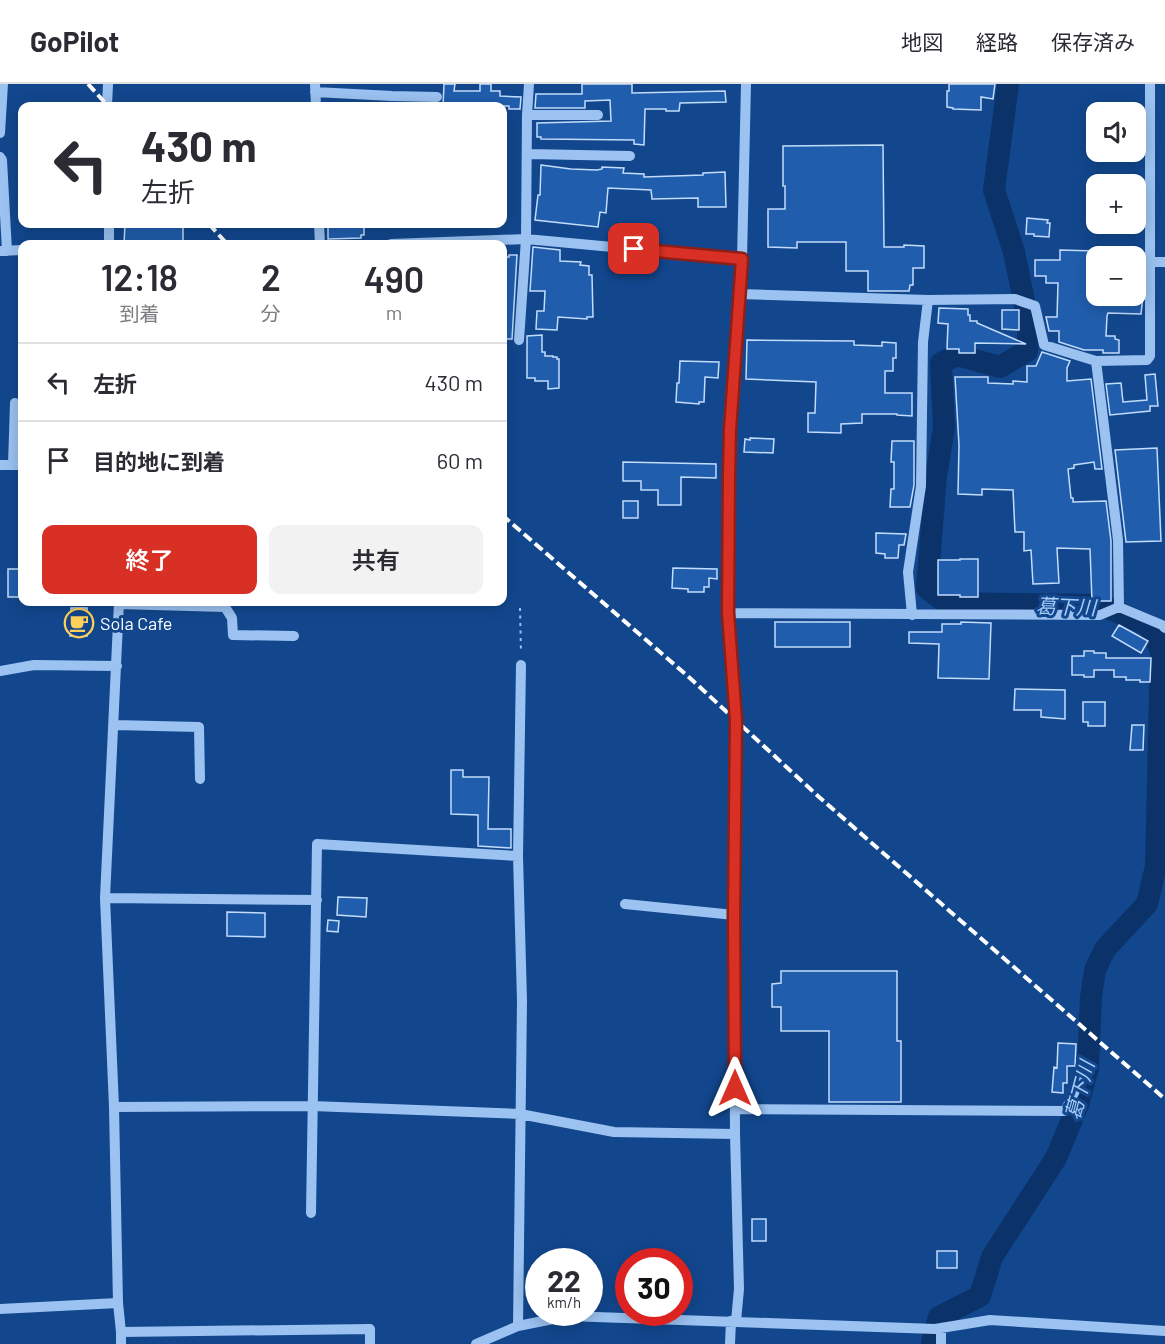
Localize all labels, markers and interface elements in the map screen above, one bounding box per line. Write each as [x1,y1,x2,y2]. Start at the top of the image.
text: GoPilot [30,24,119,58]
text: 地図 [901,29,943,54]
text: 経路 [976,29,1018,54]
text: 保存済み [1051,29,1135,54]
map controls [1086,102,1146,306]
button: sound [1086,102,1146,162]
text: 430 m [141,120,257,170]
icon: left [42,126,120,204]
button: + [1086,174,1146,234]
text: 左折 [141,175,195,207]
pin [608,223,659,274]
icon: arrive [617,232,650,265]
button: − [1086,246,1146,306]
text: 12:18 [101,255,178,298]
text: 2 [261,255,281,298]
text: 490 [364,257,424,300]
text: m [386,300,402,324]
text: 到着 [119,301,159,325]
text: 分 [261,301,281,325]
icon: left [42,366,75,399]
text: 430 m [425,369,483,395]
text: 左折 [93,370,137,396]
icon: arrive [42,444,75,477]
text: 60 m [437,447,483,473]
text: 目的地に到着 [93,448,225,474]
button: 終了 [42,525,257,594]
button: 共有 [269,525,483,594]
water label: 葛下川 [1036,593,1098,619]
cafe icon: Sola Cafe [63,607,95,639]
place label: Sola Cafe [100,612,172,634]
position arrow [703,1056,767,1120]
water label: 葛下川 [1060,1056,1099,1122]
speed limit sign: 30 [615,1248,693,1326]
text: 22 [547,1262,581,1298]
text: km/h [547,1293,581,1311]

